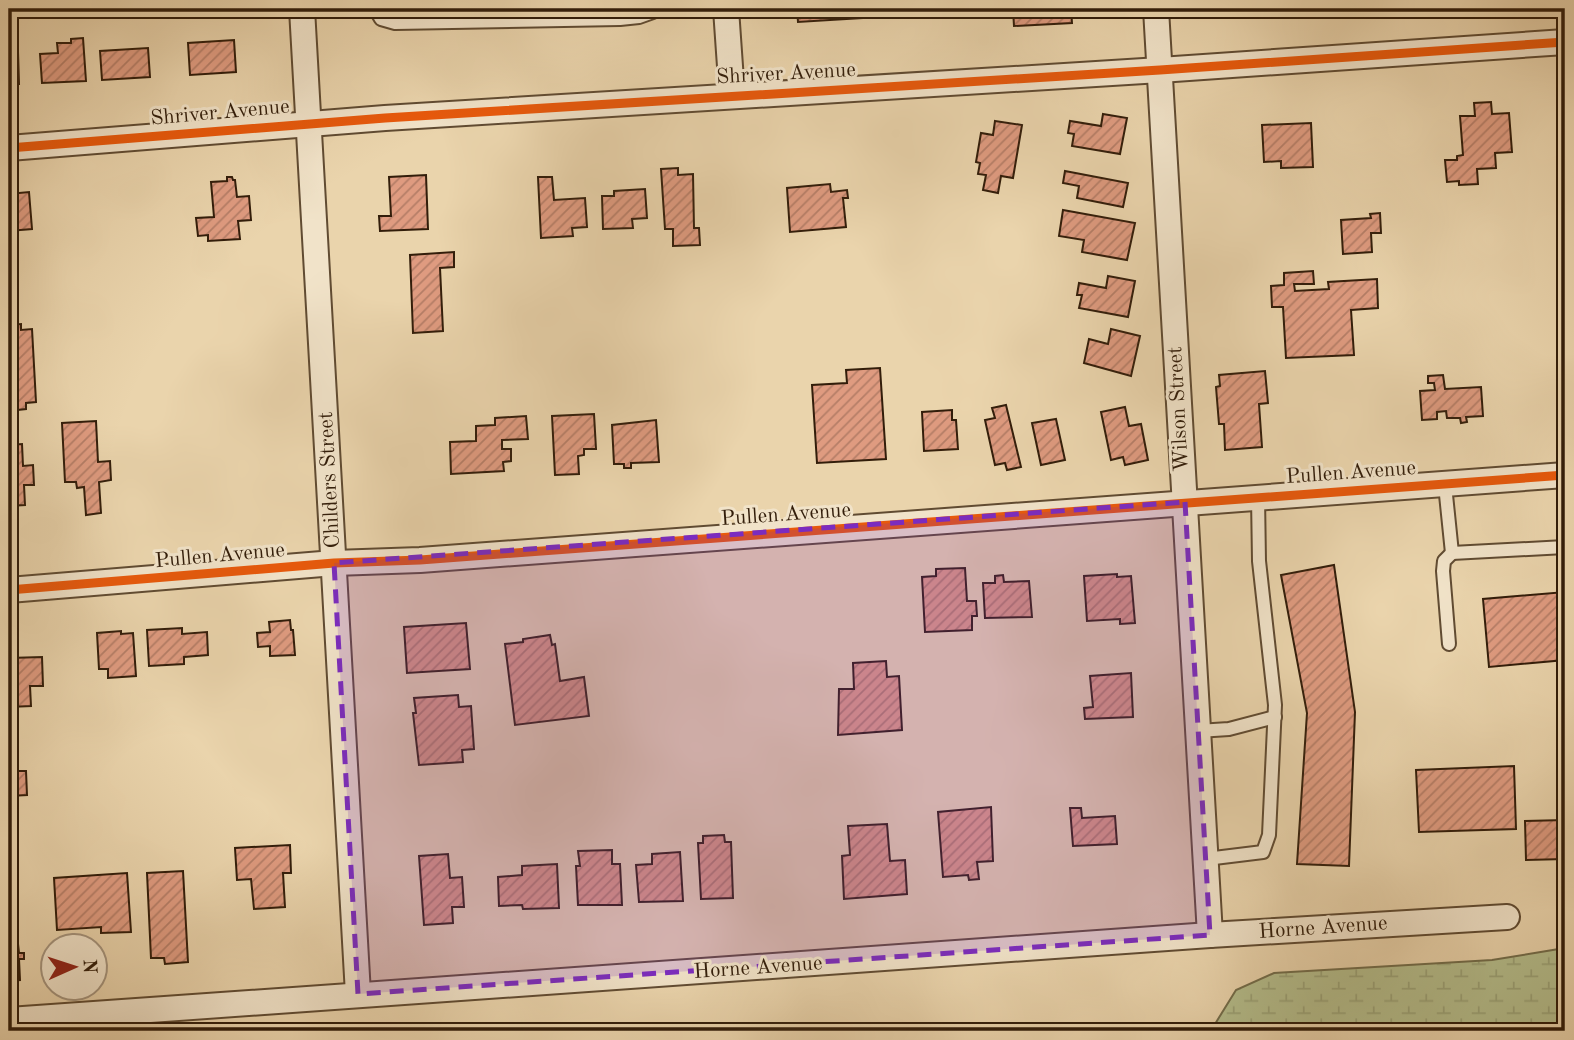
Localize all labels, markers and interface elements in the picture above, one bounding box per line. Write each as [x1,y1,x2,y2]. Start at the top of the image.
street label: Shriver Avenue [716,60,856,88]
street label: Shriver Avenue [149,96,291,130]
street label: Wilson Street [1165,346,1193,472]
street label: Childers Street [316,411,344,549]
street label: Pullen Avenue [1285,458,1417,488]
street label: Pullen Avenue [720,500,852,530]
street label: Pullen Avenue [154,540,286,572]
street label: Horne Avenue [1258,913,1388,943]
north arrow [38,932,108,1002]
street label: Horne Avenue [693,953,823,983]
text: N [79,958,98,974]

